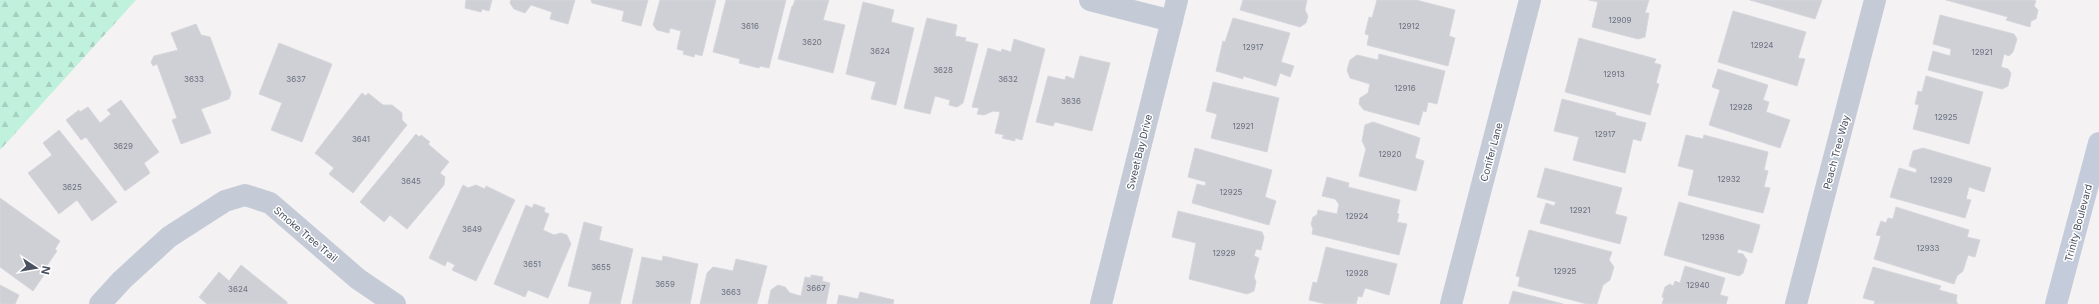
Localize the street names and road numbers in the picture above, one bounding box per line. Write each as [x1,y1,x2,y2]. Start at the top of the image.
street label: Sweet Bay Drive [1124,113,1154,191]
street label: Peach Tree Way [1820,113,1852,191]
street label: Conifer Lane [1477,121,1505,183]
street label: Trinity Boulevard [2062,183,2094,263]
street label: Smoke Tree Trail [272,204,340,264]

